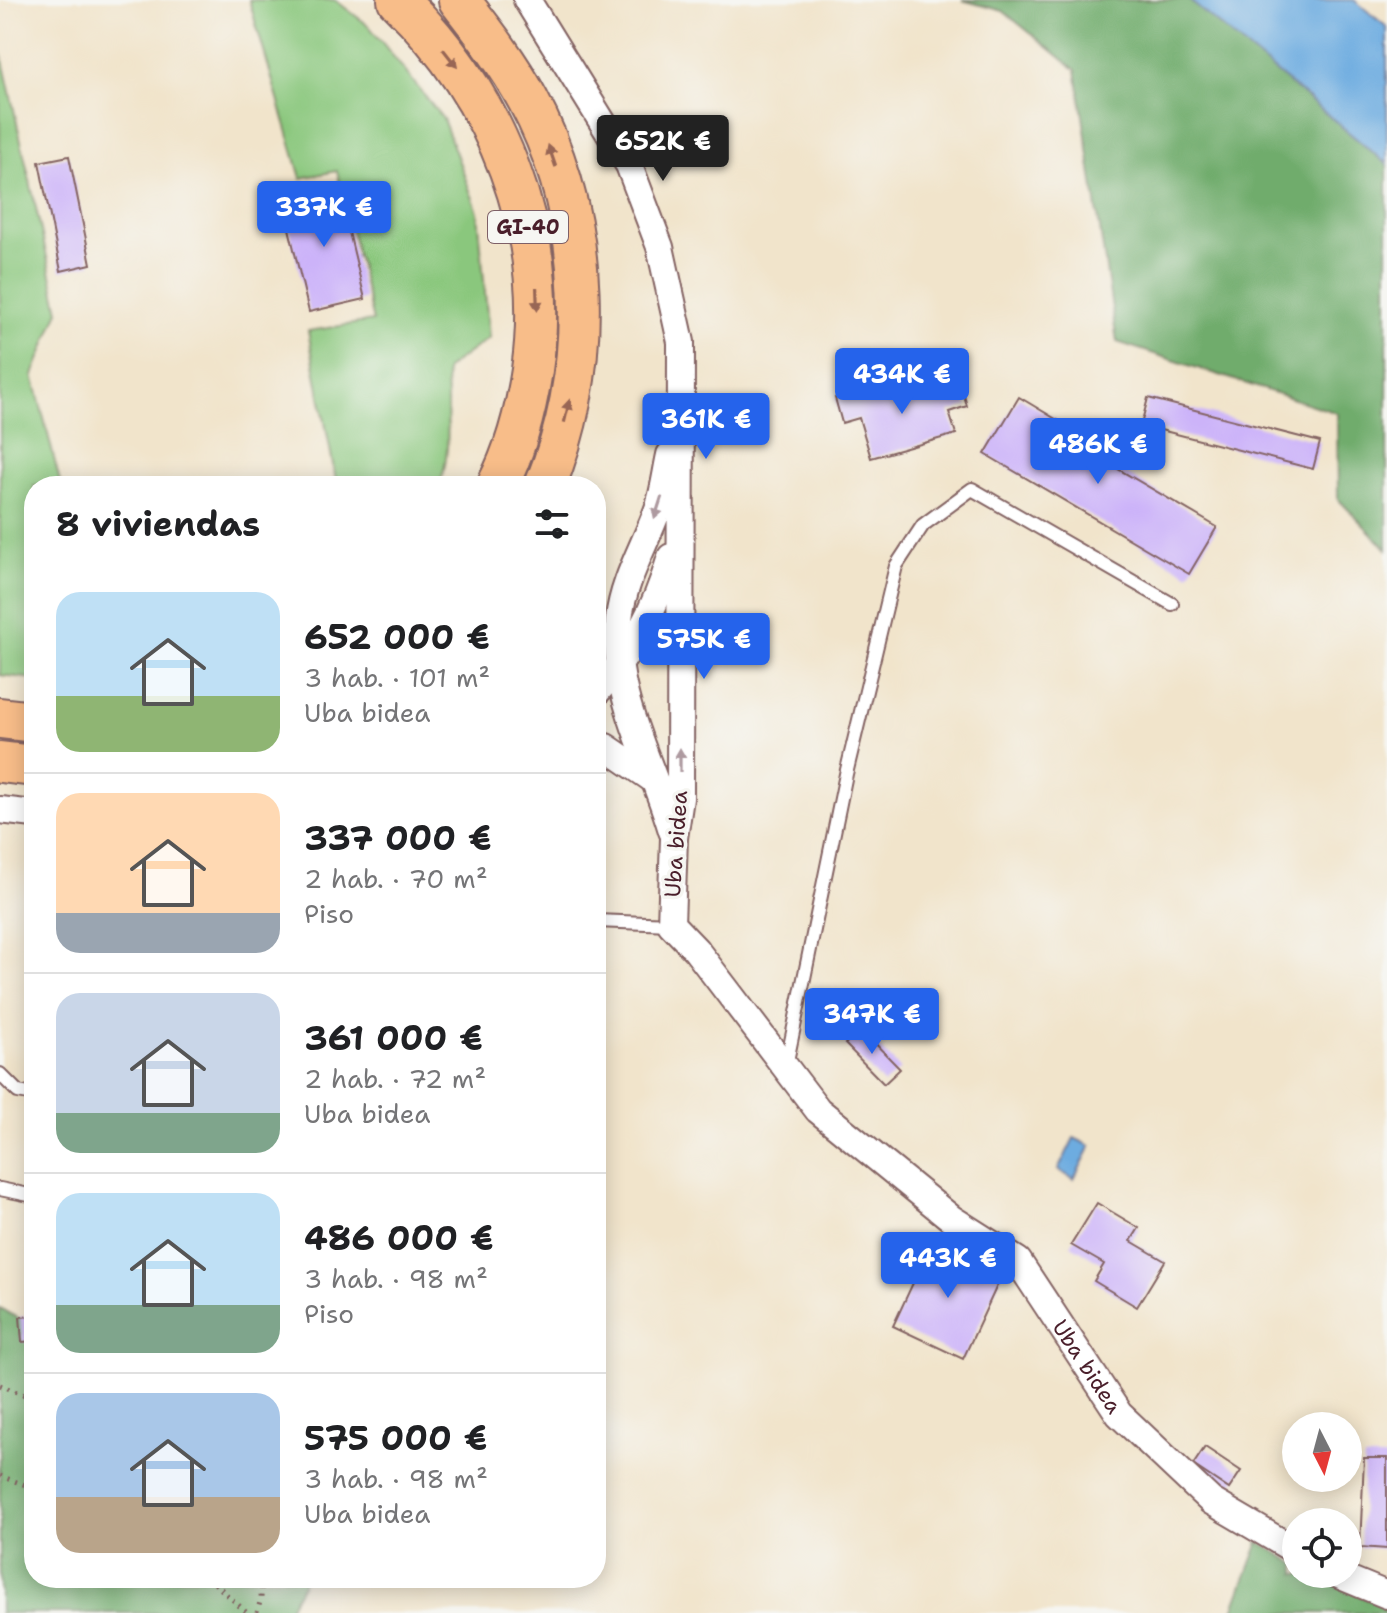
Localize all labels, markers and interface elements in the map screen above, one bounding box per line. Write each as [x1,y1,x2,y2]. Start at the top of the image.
one-way arrow [441,48,457,68]
pin: 652K € [598,115,728,183]
text: 652K € [615,123,711,158]
one-way arrow [545,144,557,168]
pin: 337K € [259,181,389,249]
text: 337K € [275,189,373,224]
road number: GI-40 [488,211,568,243]
one-way arrow [530,287,543,312]
pin: 434K € [837,348,967,416]
text: 434K € [853,356,951,391]
pin: 361K € [641,393,771,461]
one-way arrow [561,399,574,424]
text: 361K € [661,401,752,436]
pin: 486K € [1033,418,1163,486]
text: 486K € [1048,426,1148,461]
one-way arrow [651,496,663,520]
text: 8 viviendas [56,501,260,547]
icon: filters [530,502,574,546]
pin: 575K € [639,613,769,681]
text: 652 000 € [304,614,490,660]
text: 575K € [657,621,751,656]
icon: home [120,624,216,720]
text: 3 hab. · 101 m² [304,660,490,695]
text: Uba bidea [304,695,430,730]
one-way arrow [674,747,686,772]
street label: Uba bidea [658,789,694,898]
text: 337 000 € [304,815,492,861]
icon: home [120,825,216,921]
text: 2 hab. · 70 m² [304,861,488,896]
text: Piso [304,896,354,931]
pin: 347K € [807,988,937,1056]
text: 347K € [823,996,921,1031]
text: 361 000 € [304,1015,483,1061]
icon: home [120,1025,216,1121]
text: 2 hab. · 72 m² [304,1061,486,1096]
text: Uba bidea [304,1096,430,1131]
text: 486 000 € [304,1215,494,1261]
icon: home [120,1225,216,1321]
pin: 443K € [883,1232,1013,1300]
text: 443K € [899,1240,997,1275]
text: 3 hab. · 98 m² [304,1261,488,1296]
text: Piso [304,1296,354,1331]
street label: Uba bidea [1046,1314,1129,1419]
north arrow [1282,1412,1362,1492]
map controls [1282,1412,1362,1588]
text: 575 000 € [304,1415,487,1461]
icon: home [120,1425,216,1521]
text: 3 hab. · 98 m² [304,1461,488,1496]
text: Uba bidea [304,1496,430,1531]
button: locate [1282,1508,1362,1588]

